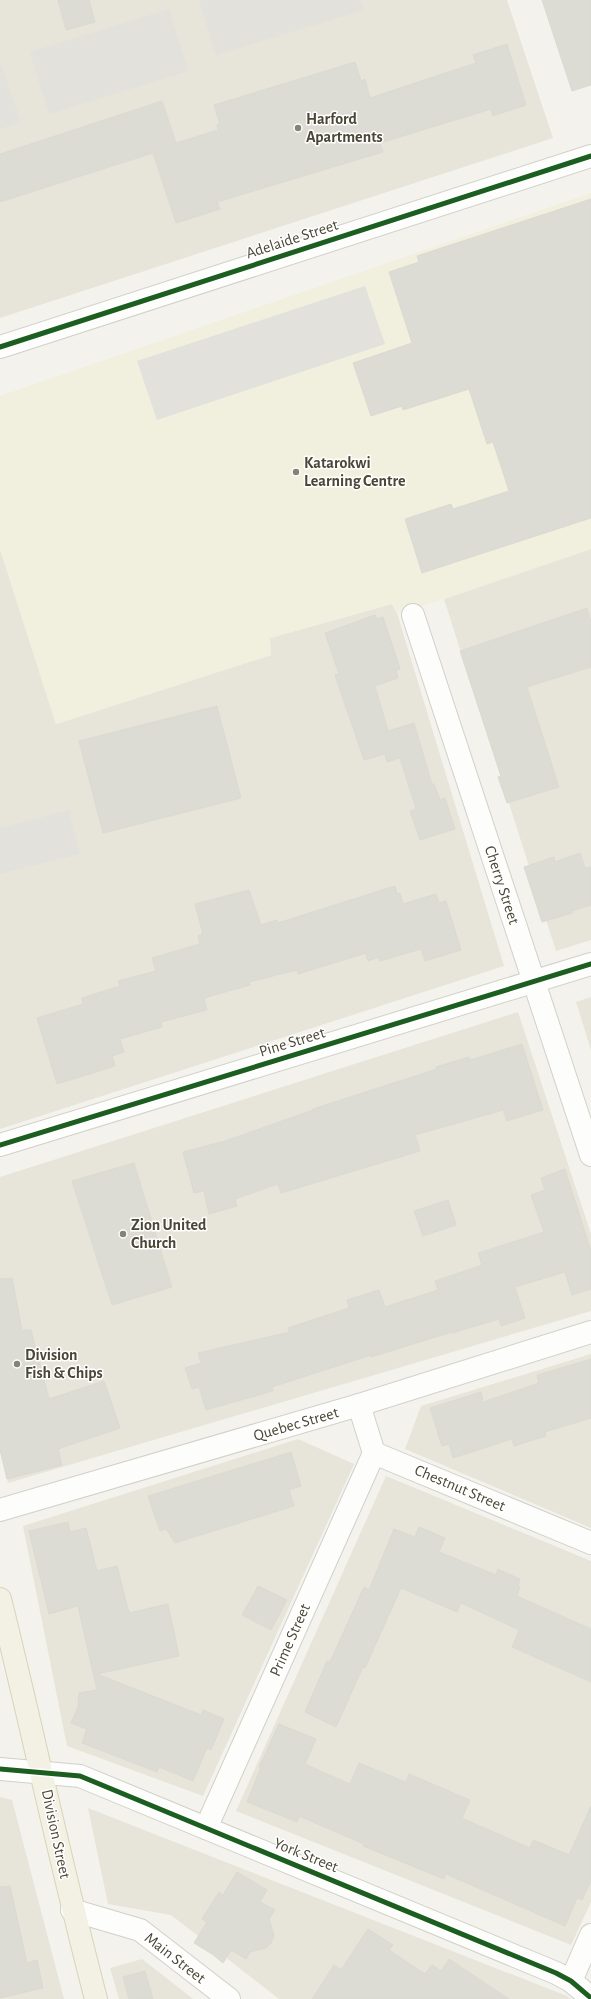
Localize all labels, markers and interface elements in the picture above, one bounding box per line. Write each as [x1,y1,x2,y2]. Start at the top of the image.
place label: Harford Apartments [306,111,383,145]
marker: Harford Apartments [293,123,303,133]
street label: Adelaide Street [244,217,340,261]
place label: Katarokwi Learning Centre [304,455,406,489]
marker: Katarokwi Learning Centre [291,467,301,477]
street label: Cherry Street [481,844,522,927]
street label: Pine Street [257,1024,327,1060]
place label: Zion United Church [131,1217,207,1251]
marker: Zion United Church [118,1229,128,1239]
place label: Division Fish & Chips [25,1347,103,1381]
marker: Division Fish & Chips [12,1359,22,1369]
street label: Quebec Street [252,1404,341,1445]
street label: Chestnut Street [412,1462,508,1514]
street label: Prime Street [267,1601,313,1679]
street label: Division Street [39,1788,73,1880]
street label: York Street [272,1835,340,1875]
street label: Main Street [142,1929,208,1987]

